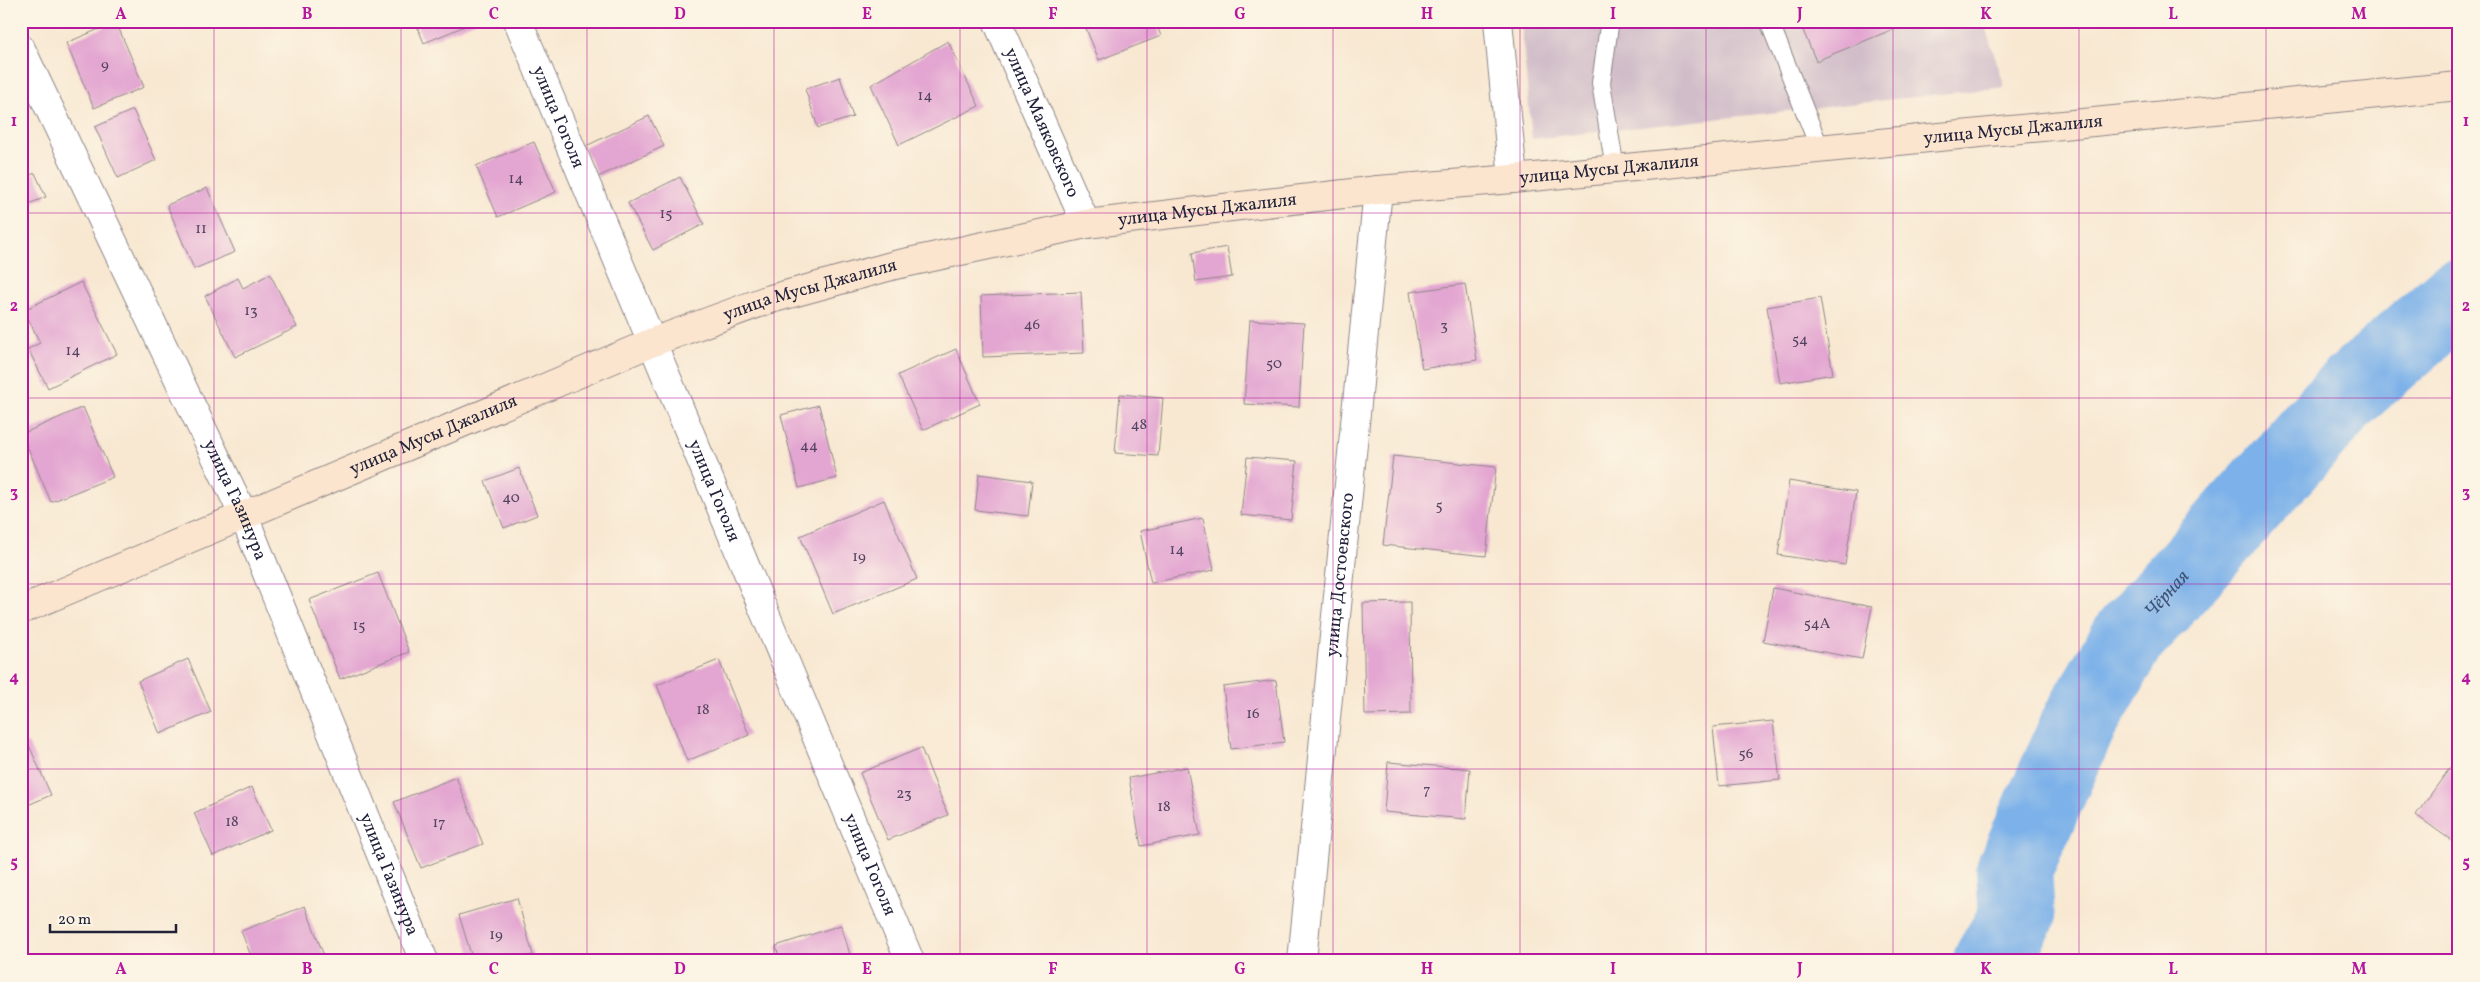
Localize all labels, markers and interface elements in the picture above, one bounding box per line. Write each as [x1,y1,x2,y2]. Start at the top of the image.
text: A [115,4,127,26]
text: B [302,4,313,26]
text: C [489,4,499,26]
text: D [674,4,686,26]
text: E [862,4,872,26]
text: F [1048,4,1058,26]
text: G [1234,4,1246,26]
text: H [1421,4,1433,26]
text: I [1610,4,1616,26]
text: J [1796,4,1803,26]
text: K [1980,4,1992,26]
text: L [2168,4,2178,26]
text: M [2351,4,2367,26]
street label: улица Маяковского [998,44,1085,201]
house number: 9 [101,55,109,76]
street label: улица Гоголя [526,62,590,172]
house number: 14 [918,86,932,107]
street label: улица Мусы Джалиля [1922,109,2104,151]
text: 1 [11,111,17,133]
text: 1 [2463,111,2469,133]
street label: улица Мусы Джалиля [1518,148,1700,191]
house number: 14 [509,169,523,190]
street label: улица Мусы Джалиля [1116,187,1298,233]
house number: 15 [659,204,673,225]
house number: 11 [195,219,207,240]
street label: улица Мусы Джалиля [720,253,900,328]
text: 2 [10,296,18,318]
text: 2 [2462,296,2470,318]
house number: 13 [244,301,258,322]
house number: 46 [1024,315,1040,336]
house number: 3 [1440,316,1448,337]
house number: 54 [1792,330,1808,351]
house number: 14 [66,341,80,362]
house number: 50 [1266,354,1282,375]
street label: улица Мусы Джалиля [346,388,521,482]
house number: 48 [1131,415,1147,436]
street label: улица Газинура [197,435,273,564]
street label: улица Гоголя [681,436,746,546]
house number: 44 [800,436,818,457]
text: 3 [10,482,18,504]
text: 3 [2462,482,2470,504]
house number: 40 [502,488,520,509]
street label: улица Достоевского [1320,492,1361,658]
house number: 5 [1435,496,1443,517]
house number: 14 [1170,540,1184,561]
house number: 19 [852,547,866,568]
water label: Чёрная [2139,564,2196,624]
house number: 54А [1804,614,1831,635]
house number: 15 [352,616,366,637]
text: 4 [9,667,19,689]
text: 4 [2461,667,2471,689]
house number: 18 [696,700,710,721]
house number: 16 [1246,704,1260,725]
house number: 56 [1739,744,1753,765]
house number: 7 [1423,780,1431,801]
house number: 23 [896,784,912,805]
house number: 18 [1157,797,1171,818]
street label: улица Газинура [353,809,425,939]
street label: улица Гоголя [837,810,902,920]
house number: 18 [225,812,239,833]
house number: 17 [432,813,446,834]
text: 5 [10,852,18,874]
text: 5 [2462,852,2470,874]
scale bar [50,902,176,934]
text: 20 m [58,910,91,931]
house number: 19 [489,925,503,946]
text: A [115,959,127,981]
text: B [302,959,313,981]
text: C [489,959,499,981]
text: D [674,959,686,981]
text: E [862,959,872,981]
text: F [1048,959,1058,981]
text: G [1234,959,1246,981]
text: H [1421,959,1433,981]
text: I [1610,959,1616,981]
text: J [1796,959,1803,981]
text: K [1980,959,1992,981]
text: L [2168,959,2178,981]
text: M [2351,959,2367,981]

